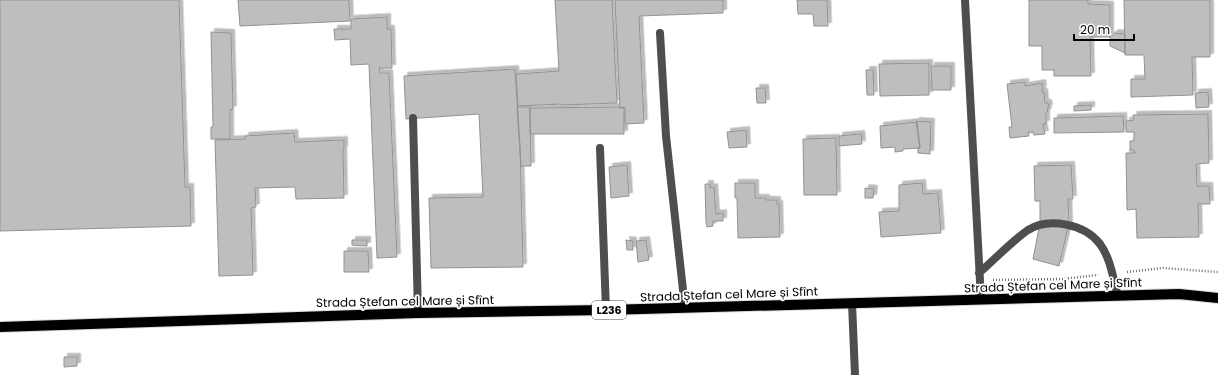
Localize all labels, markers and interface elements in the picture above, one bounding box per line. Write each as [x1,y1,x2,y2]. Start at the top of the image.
scale bar [1074,16,1134,42]
text: 20 m [1080,21,1110,38]
street label: Strada Ștefan cel Mare și Sfînt [964,273,1142,297]
street label: Strada Ștefan cel Mare și Sfînt [640,282,818,306]
street label: Strada Ștefan cel Mare și Sfînt [316,291,494,311]
road number: L236 [592,301,626,319]

